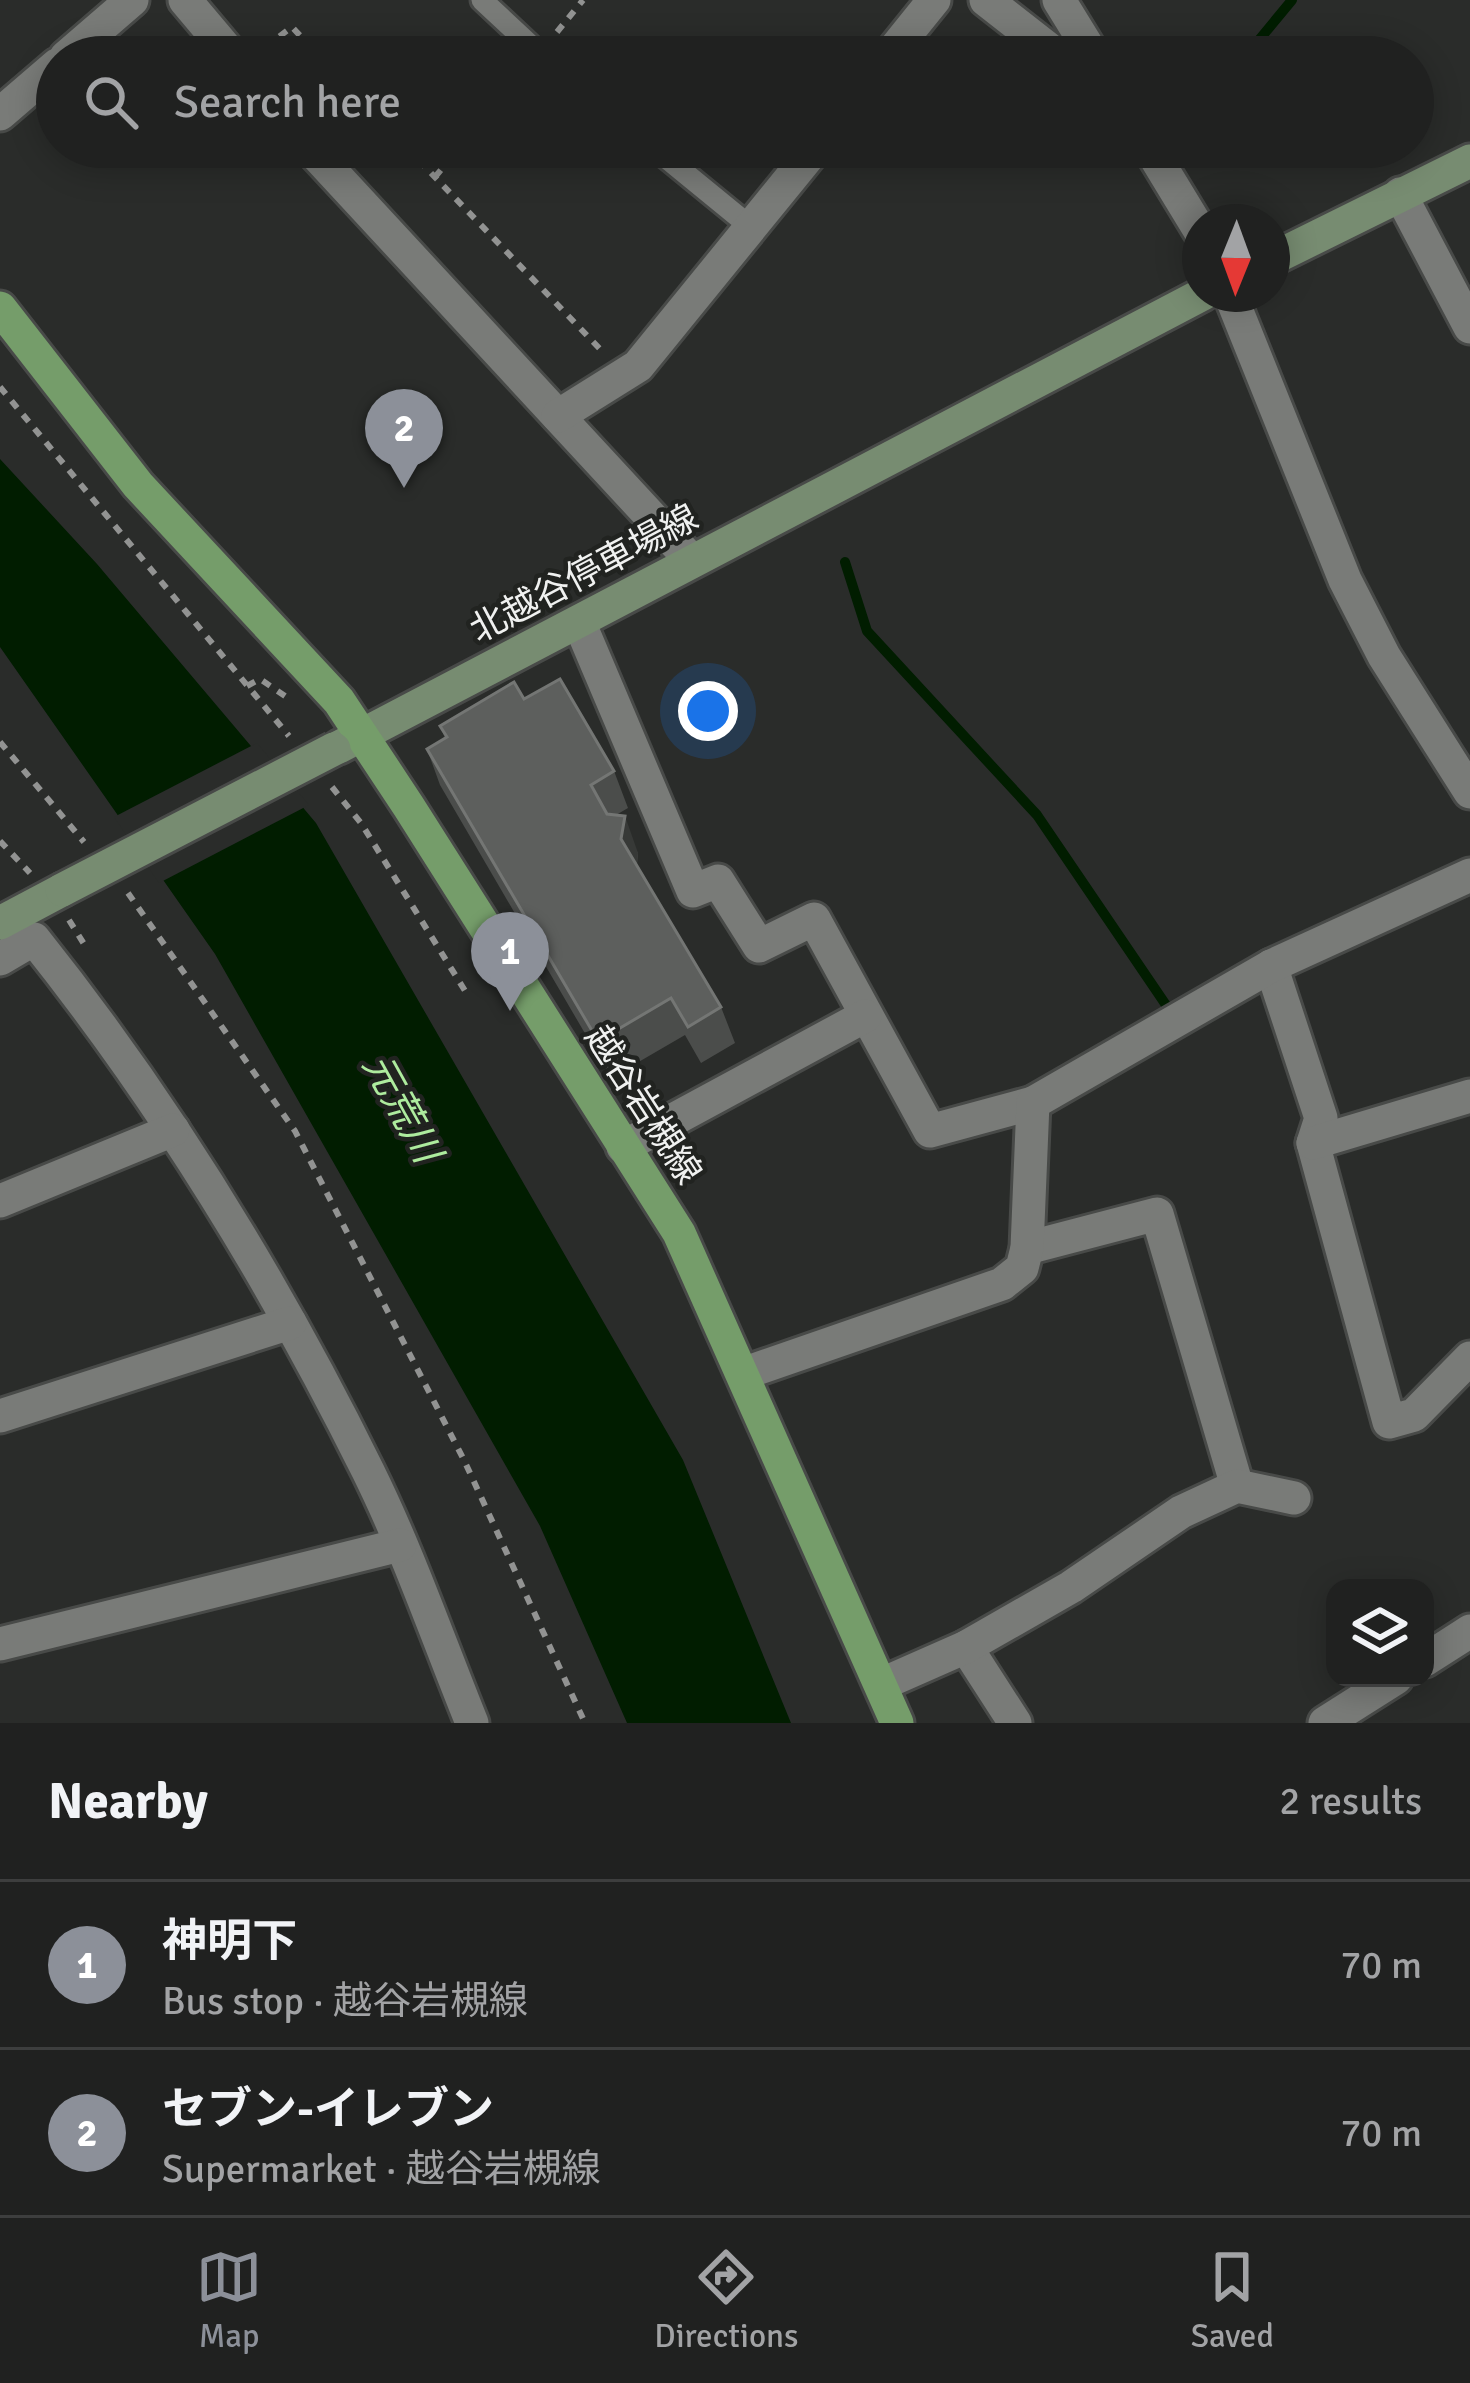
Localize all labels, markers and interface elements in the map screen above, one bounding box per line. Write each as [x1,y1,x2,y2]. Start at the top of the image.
search box [36,36,1434,168]
icon: search [78,69,144,135]
text: Search here [174,75,401,130]
north arrow [1182,204,1290,312]
pin: 2 [365,389,443,488]
street label: 北越谷停車場線 [462,495,706,653]
your location [678,681,738,741]
pin: 1 [471,912,549,1011]
street label: 越谷岩槻線 [575,1017,711,1193]
water label: 元荒川 [353,1045,453,1174]
map controls [1326,1579,1434,1687]
button: layers [1326,1579,1434,1687]
text: Nearby [48,1770,208,1833]
text: 2 results [1279,1777,1422,1825]
text: 神明下 [162,1914,297,1969]
text: 1 [76,1941,98,1989]
text: 70 m [1340,1941,1422,1989]
text: Bus stop · 越谷岩槻線 [162,1977,528,2025]
text: セブン-イレブン [162,2082,494,2137]
text: 2 [76,2109,98,2157]
text: 70 m [1340,2109,1422,2157]
text: Supermarket · 越谷岩槻線 [162,2145,601,2193]
tab: Map [196,2244,262,2357]
tab: Directions [654,2244,799,2357]
tab: Saved [1191,2244,1274,2357]

